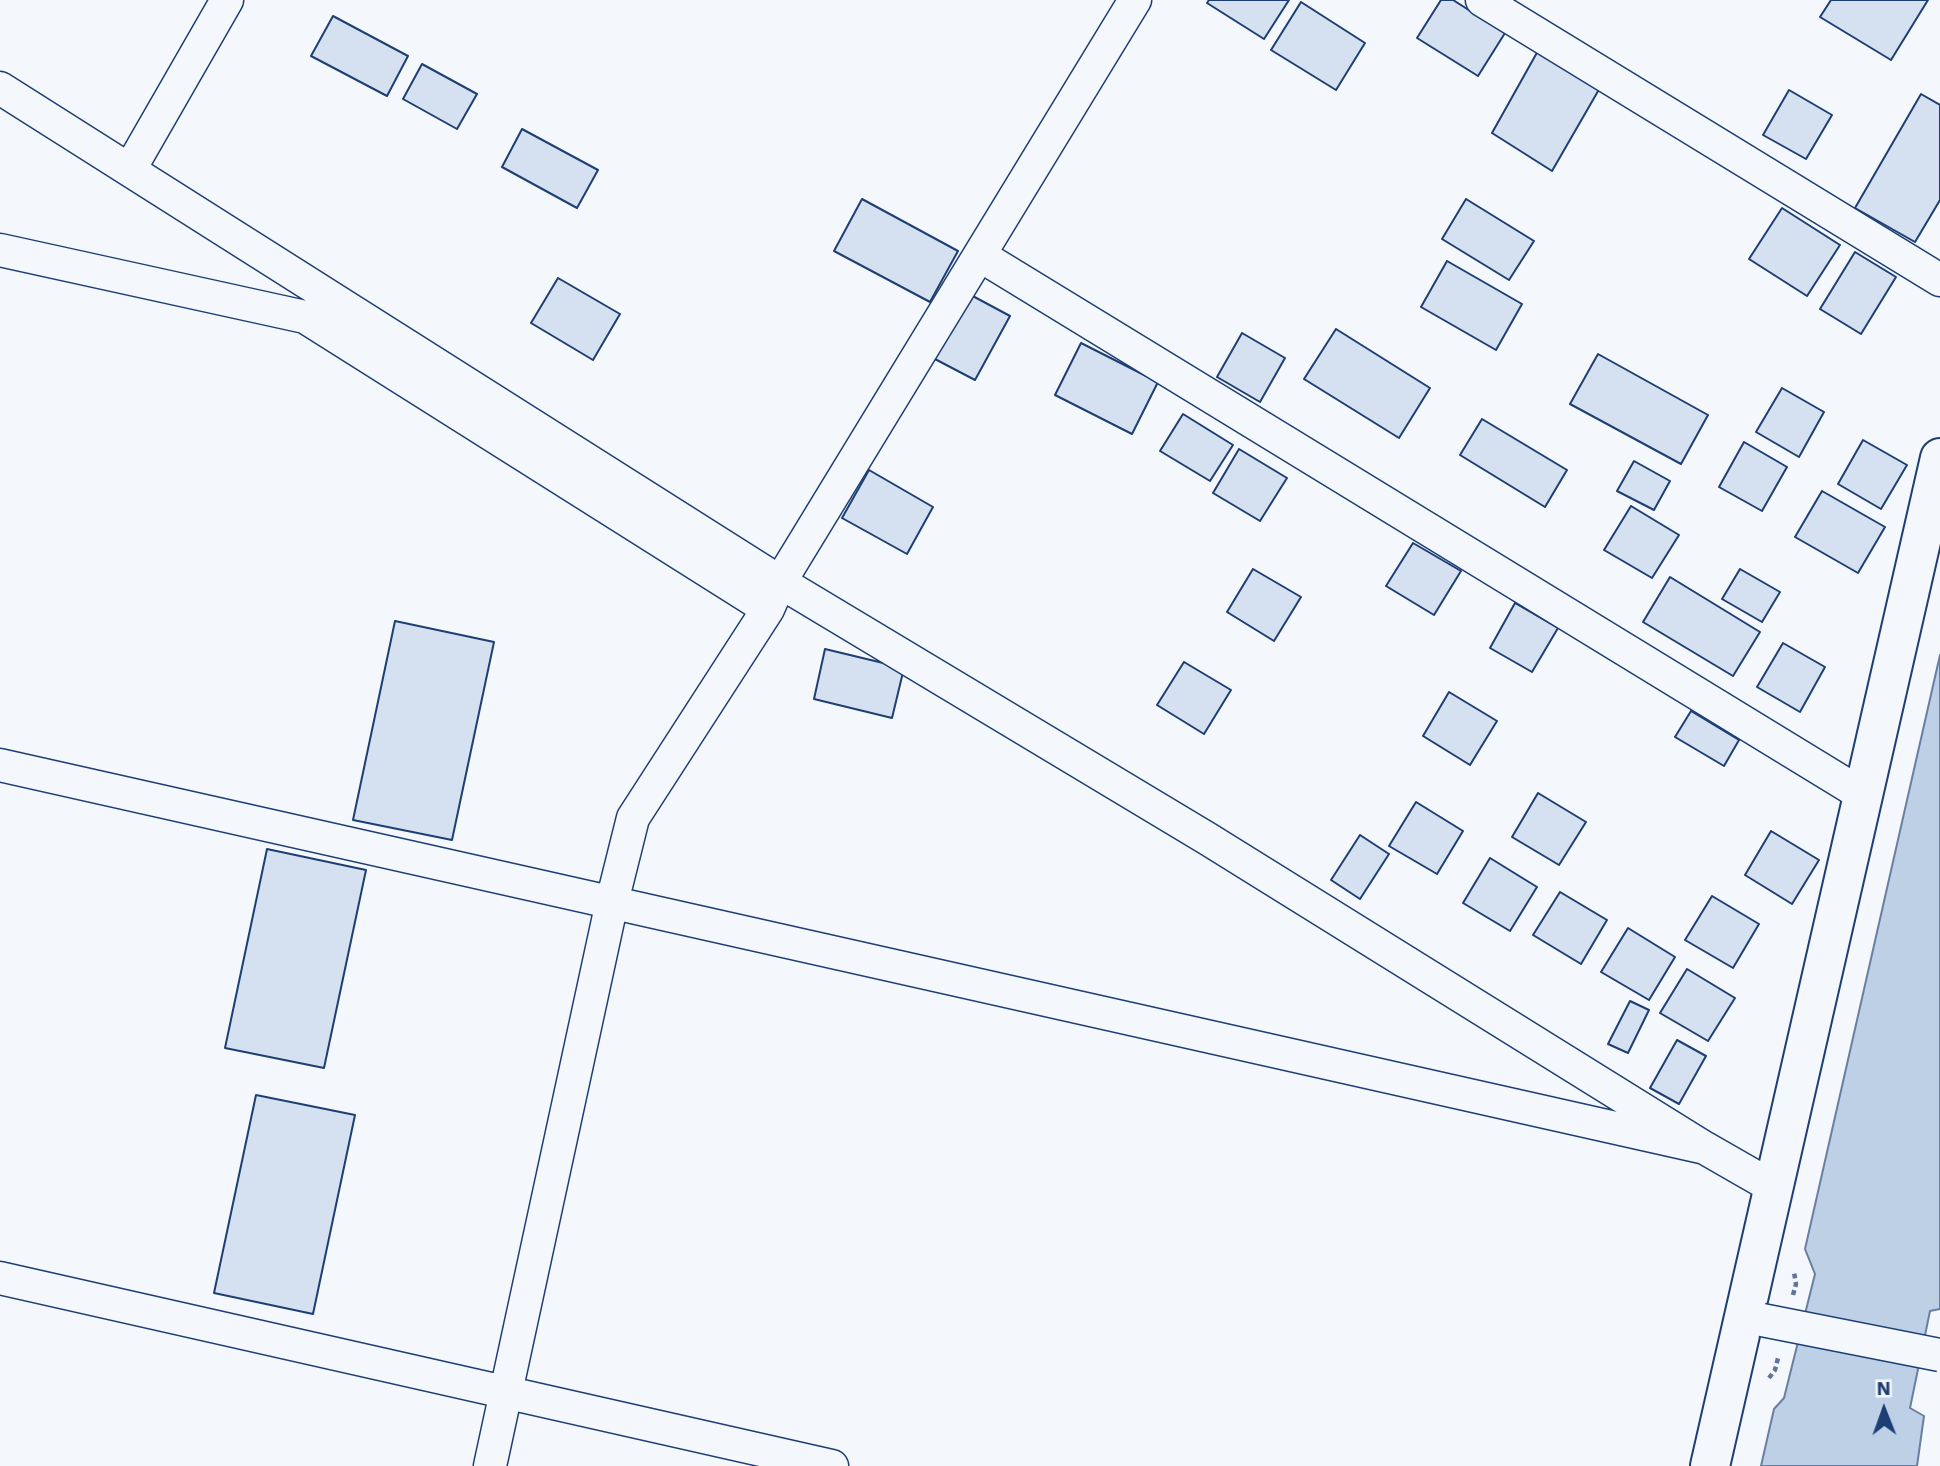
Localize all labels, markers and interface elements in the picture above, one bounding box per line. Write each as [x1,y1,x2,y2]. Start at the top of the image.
north arrow [1849,1375,1919,1445]
text: N [1876,1377,1891,1400]

